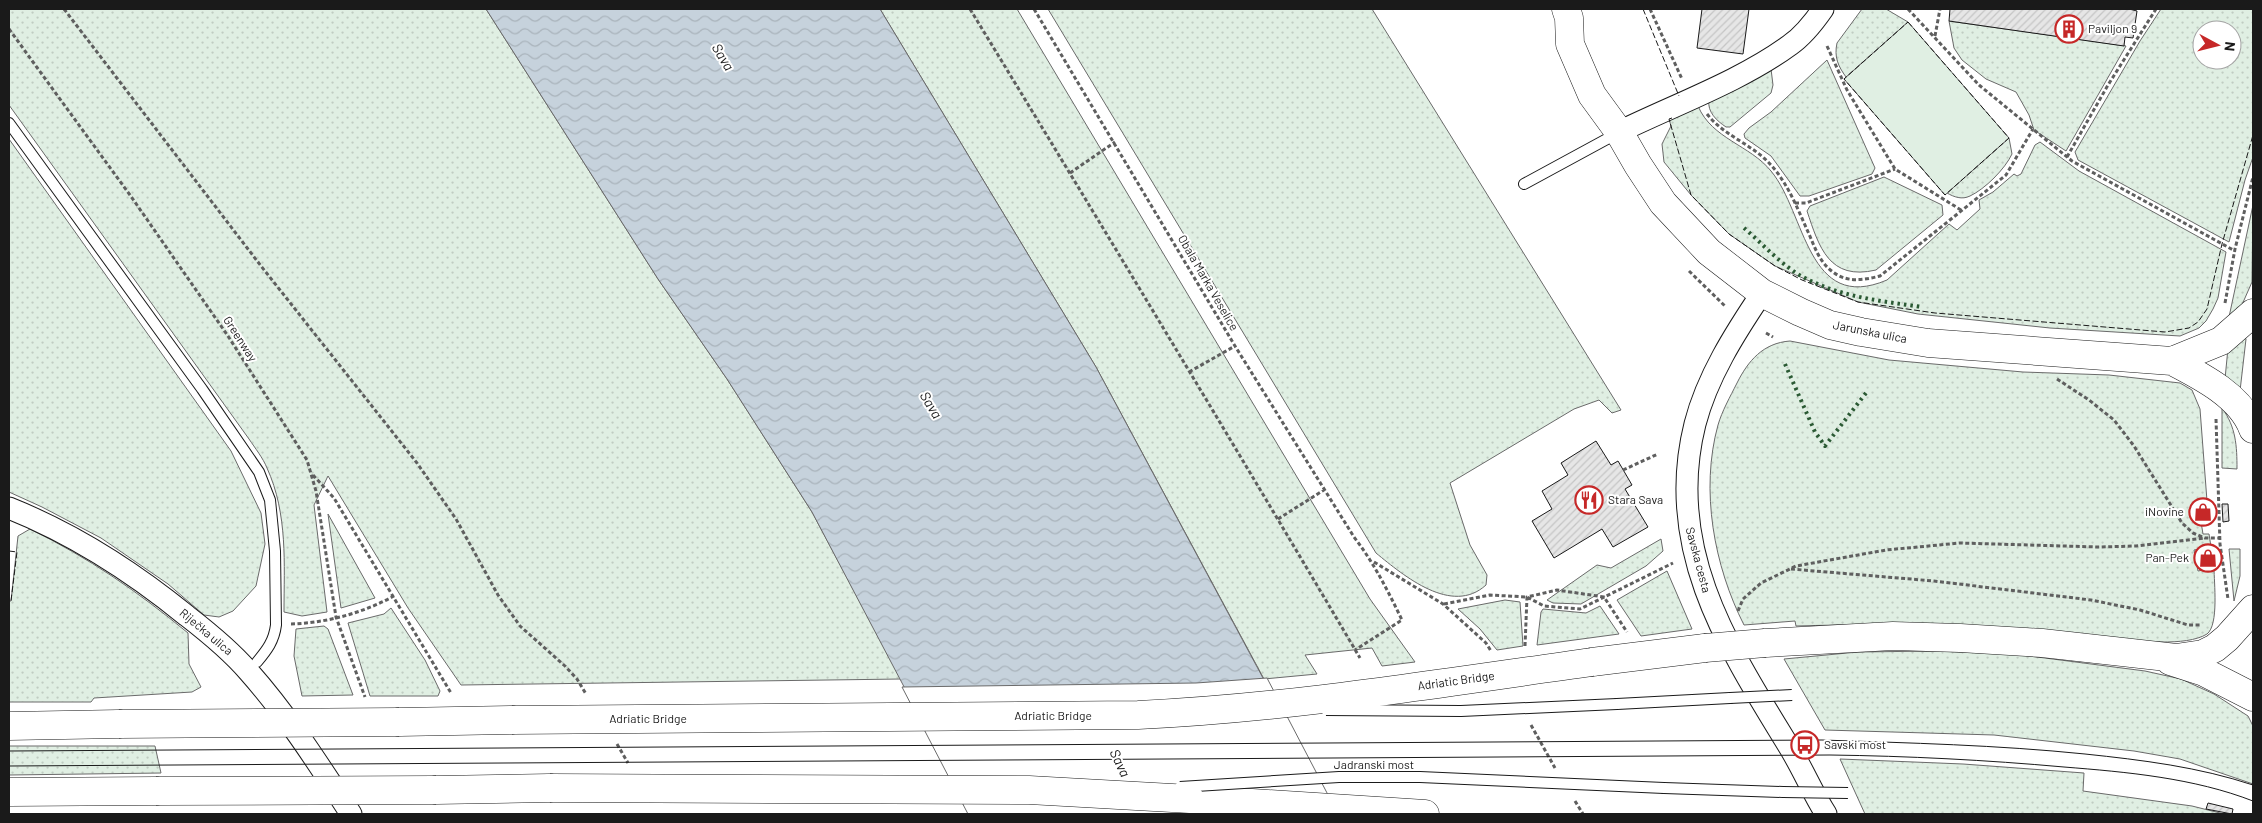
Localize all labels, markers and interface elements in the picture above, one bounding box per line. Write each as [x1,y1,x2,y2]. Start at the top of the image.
building icon: Paviljon 9 [2054,14,2084,44]
north arrow [2192,20,2242,70]
place label: Paviljon 9 [2088,21,2137,35]
water label: Sava [709,40,738,74]
text: N [2221,41,2239,52]
street label: Obala Marka Veselice [1176,232,1242,333]
street label: Greenway [221,313,261,364]
street label: Jarunska ulica [1832,317,1908,345]
water label: Sava [917,388,946,422]
restaurant icon: Stara Sava [1574,485,1604,515]
place label: Stara Sava [1608,492,1663,506]
shop icon: iNovine [2188,497,2218,527]
place label: iNovine [2145,504,2184,518]
street label: Savska cesta [1683,525,1714,594]
shop icon: Pan-Pek [2193,543,2223,573]
place label: Pan-Pek [2145,550,2189,564]
street label: Riječka ulica [177,605,236,658]
street label: Adriatic Bridge [1416,668,1495,692]
street label: Adriatic Bridge [1014,708,1092,722]
street label: Adriatic Bridge [609,711,687,725]
bus stop icon: Savski most [1790,730,1820,760]
place label: Savski most [1824,737,1886,751]
water label: Sava [1107,746,1134,779]
street label: Jadranski most [1334,757,1414,771]

